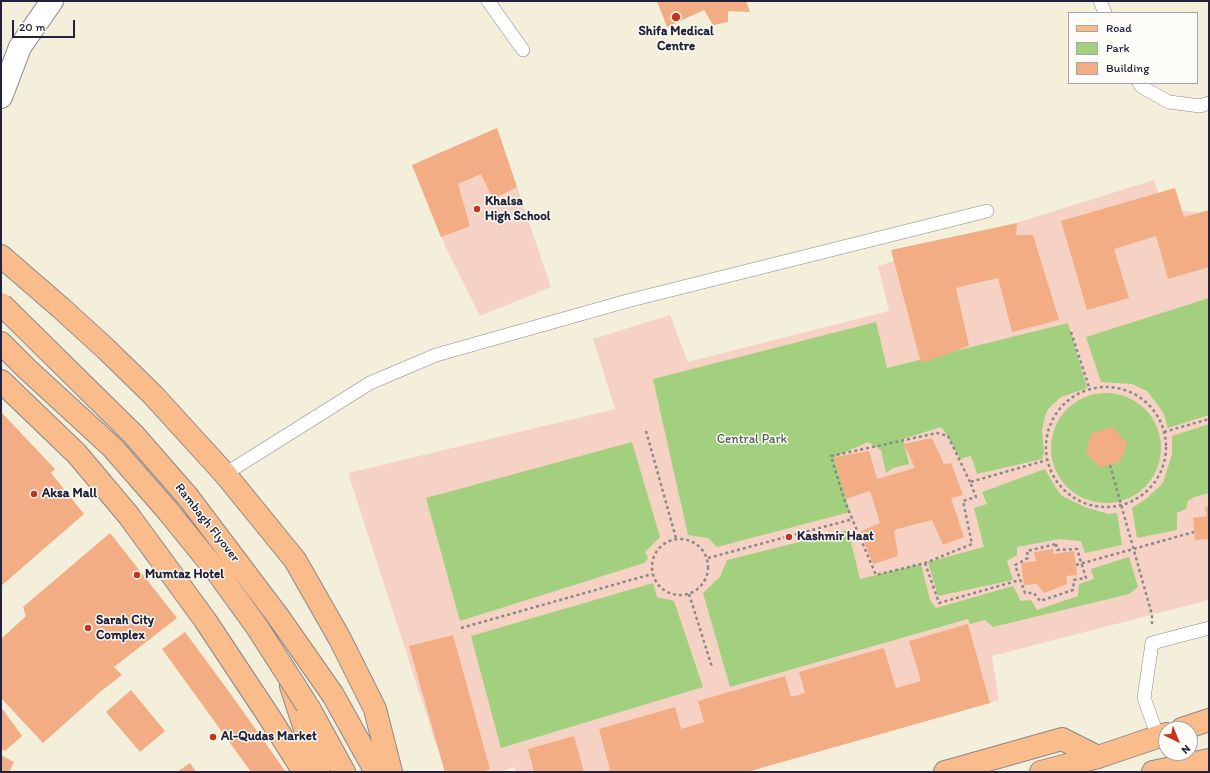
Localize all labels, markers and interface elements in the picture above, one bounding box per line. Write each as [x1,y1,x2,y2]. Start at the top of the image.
marker: Shifa Medical Centre [670,11,682,23]
scale bar [14,12,77,38]
legend [1068,12,1198,84]
text: 20 m [19,20,46,34]
text: Road [1106,21,1132,35]
place label: Shifa Medical Centre [638,24,714,55]
text: Park [1106,41,1130,55]
text: Building [1106,61,1149,75]
place label: Khalsa High School [485,194,551,225]
marker: Khalsa High School [472,204,482,214]
park label: Central Park [717,432,787,448]
street label: Rambagh Flyover [171,480,243,566]
place label: Aksa Mall [42,486,97,502]
marker: Aksa Mall [29,489,39,499]
place label: Kashmir Haat [797,529,874,545]
marker: Kashmir Haat [784,532,794,542]
place label: Mumtaz Hotel [145,567,224,583]
marker: Mumtaz Hotel [132,570,142,580]
place label: Sarah City Complex [96,613,154,644]
marker: Sarah City Complex [83,623,93,633]
north arrow [1158,721,1198,761]
place label: Al-Qudas Market [221,729,317,745]
marker: Al-Qudas Market [208,732,218,742]
text: N [1179,742,1193,757]

